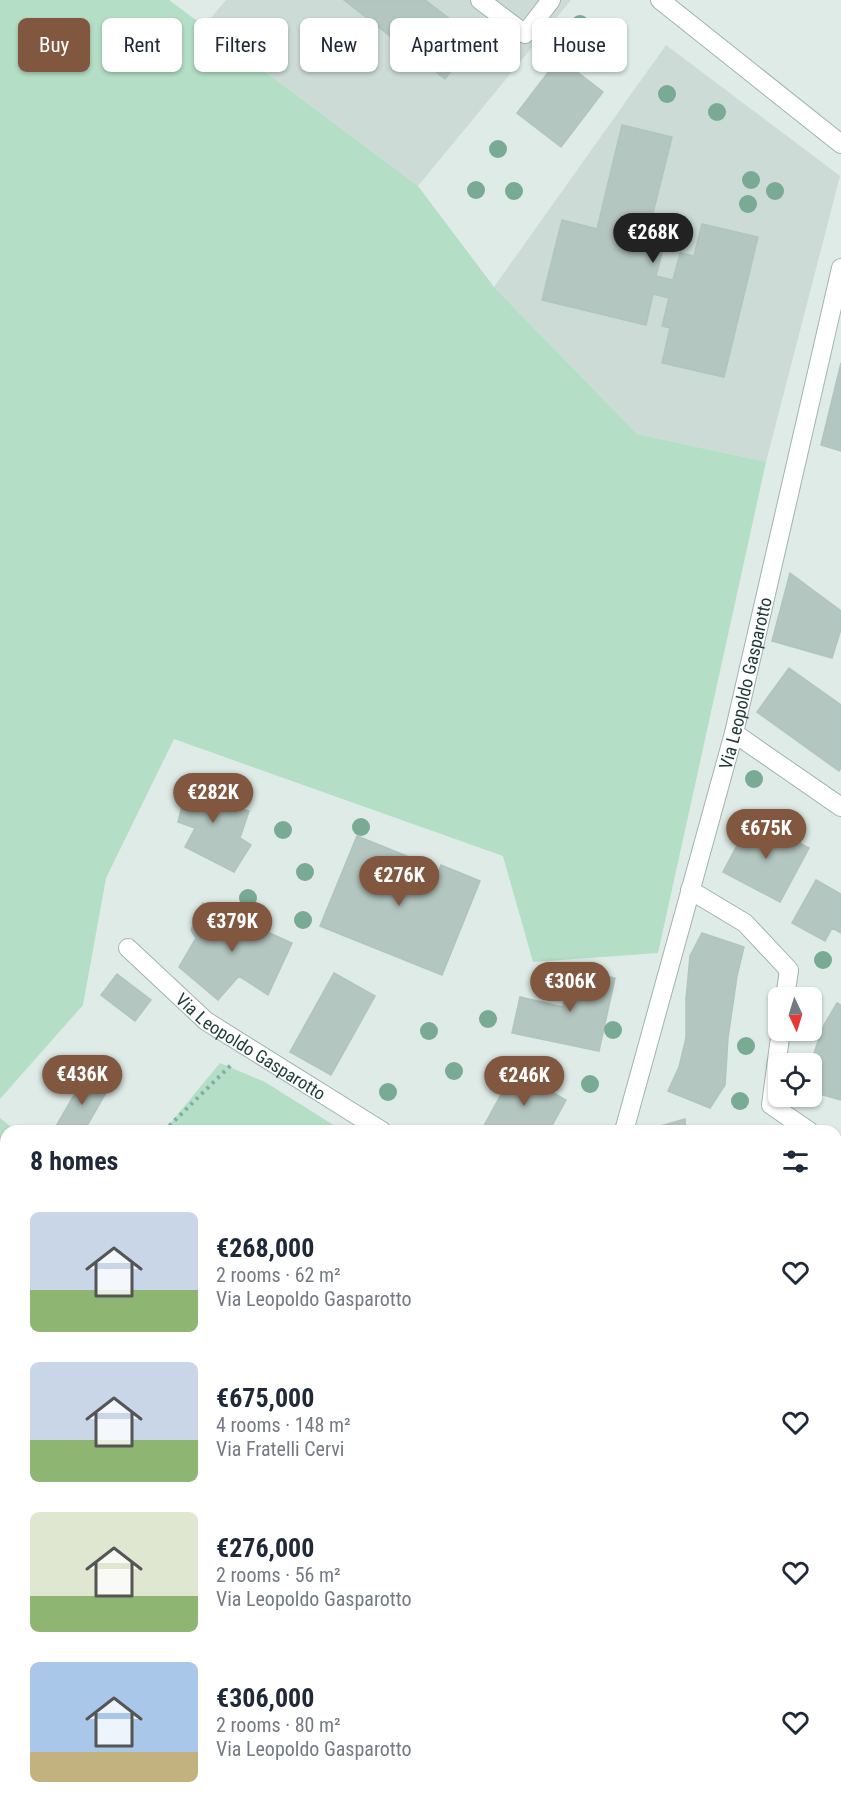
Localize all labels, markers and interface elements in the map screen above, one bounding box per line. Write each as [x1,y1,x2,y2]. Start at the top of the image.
chip: Buy [18,18,90,72]
chip: Rent [102,18,182,72]
chip: Filters [194,18,288,72]
chip: New [300,18,378,72]
chip: Apartment [390,18,520,72]
chip: House [532,18,627,72]
pin: €268K [611,213,695,264]
text: €268K [627,220,679,244]
street label: Via Leopoldo Gasparotto [714,595,775,771]
pin: €282K [171,773,255,824]
text: €282K [187,780,239,804]
pin: €675K [724,809,808,860]
text: €675K [740,816,792,840]
pin: €276K [357,856,441,907]
text: €276K [373,863,425,887]
pin: €379K [190,902,274,953]
text: €379K [206,909,258,933]
pin: €306K [528,962,612,1013]
text: €306K [544,969,596,993]
north arrow [768,987,822,1041]
map controls [768,987,822,1107]
street label: Via Leopoldo Gasparotto [172,988,330,1104]
button: locate [768,1053,822,1107]
pin: €436K [40,1055,124,1106]
pin: €246K [482,1056,566,1107]
text: €436K [56,1062,108,1086]
text: €246K [498,1063,550,1087]
icon: filters [779,1145,812,1178]
text: 8 homes [30,1146,118,1176]
text: €268,000 [216,1233,314,1263]
icon: home [78,1236,150,1308]
icon: heart [779,1256,812,1289]
text: 2 rooms · 62 m² [216,1263,341,1287]
text: Via Leopoldo Gasparotto [216,1287,412,1311]
text: €675,000 [216,1383,314,1413]
icon: home [78,1386,150,1458]
icon: heart [779,1406,812,1439]
text: 4 rooms · 148 m² [216,1413,351,1437]
text: Via Fratelli Cervi [216,1437,344,1461]
text: €276,000 [216,1533,314,1563]
icon: home [78,1536,150,1608]
icon: heart [779,1556,812,1589]
text: 2 rooms · 56 m² [216,1563,341,1587]
text: Via Leopoldo Gasparotto [216,1587,412,1611]
text: €306,000 [216,1683,314,1713]
icon: home [78,1686,150,1758]
icon: heart [779,1706,812,1739]
text: 2 rooms · 80 m² [216,1713,341,1737]
text: Via Leopoldo Gasparotto [216,1737,412,1761]

